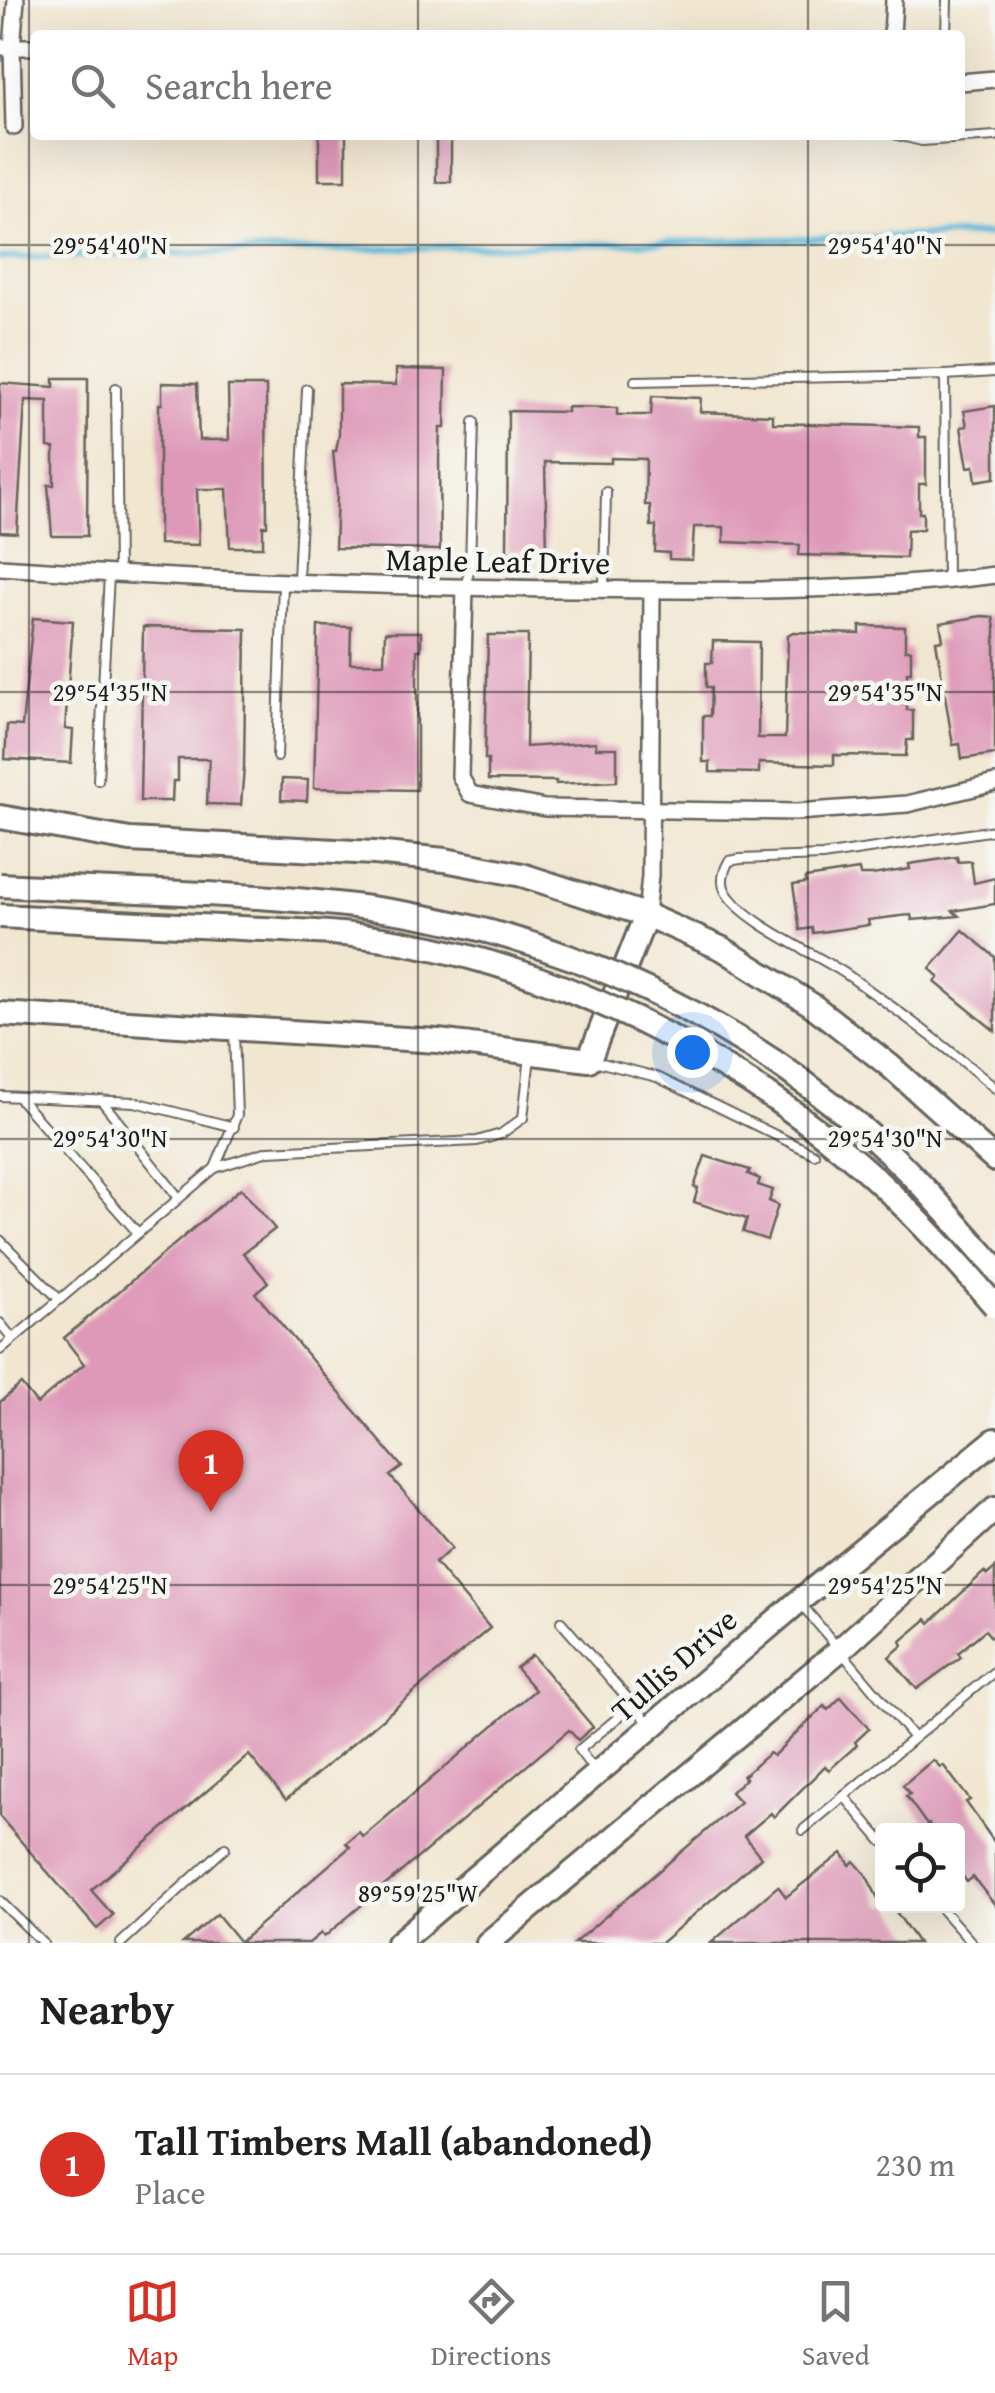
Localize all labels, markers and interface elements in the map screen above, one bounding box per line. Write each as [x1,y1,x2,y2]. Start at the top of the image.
search box [30,30,965,140]
text: Search here [145,57,333,113]
icon: search [65,58,120,113]
text: 29°54'40"N [53,227,167,263]
text: 29°54'40"N [828,227,942,263]
street label: Maple Leaf Drive [385,535,611,586]
text: 29°54'35"N [53,674,167,710]
text: 29°54'35"N [828,674,942,710]
your location [667,1027,718,1078]
text: 29°54'30"N [53,1120,167,1156]
text: 29°54'30"N [828,1120,942,1156]
pin: 1 [178,1430,244,1512]
text: 29°54'25"N [53,1567,167,1603]
text: 29°54'25"N [828,1567,942,1603]
street label: Tullis Drive [600,1596,747,1733]
map controls [875,1823,965,1913]
button: locate [875,1823,965,1913]
text: 89°59'25"W [358,1875,478,1911]
text: Nearby [40,1978,174,2039]
text: Tall Timbers Mall (abandoned) [135,2113,653,2169]
text: 1 [64,2141,81,2188]
text: 230 m [876,2141,955,2188]
text: Place [135,2169,206,2216]
tab: Map [125,2274,180,2375]
tab: Directions [431,2274,551,2375]
tab: Saved [802,2274,870,2375]

